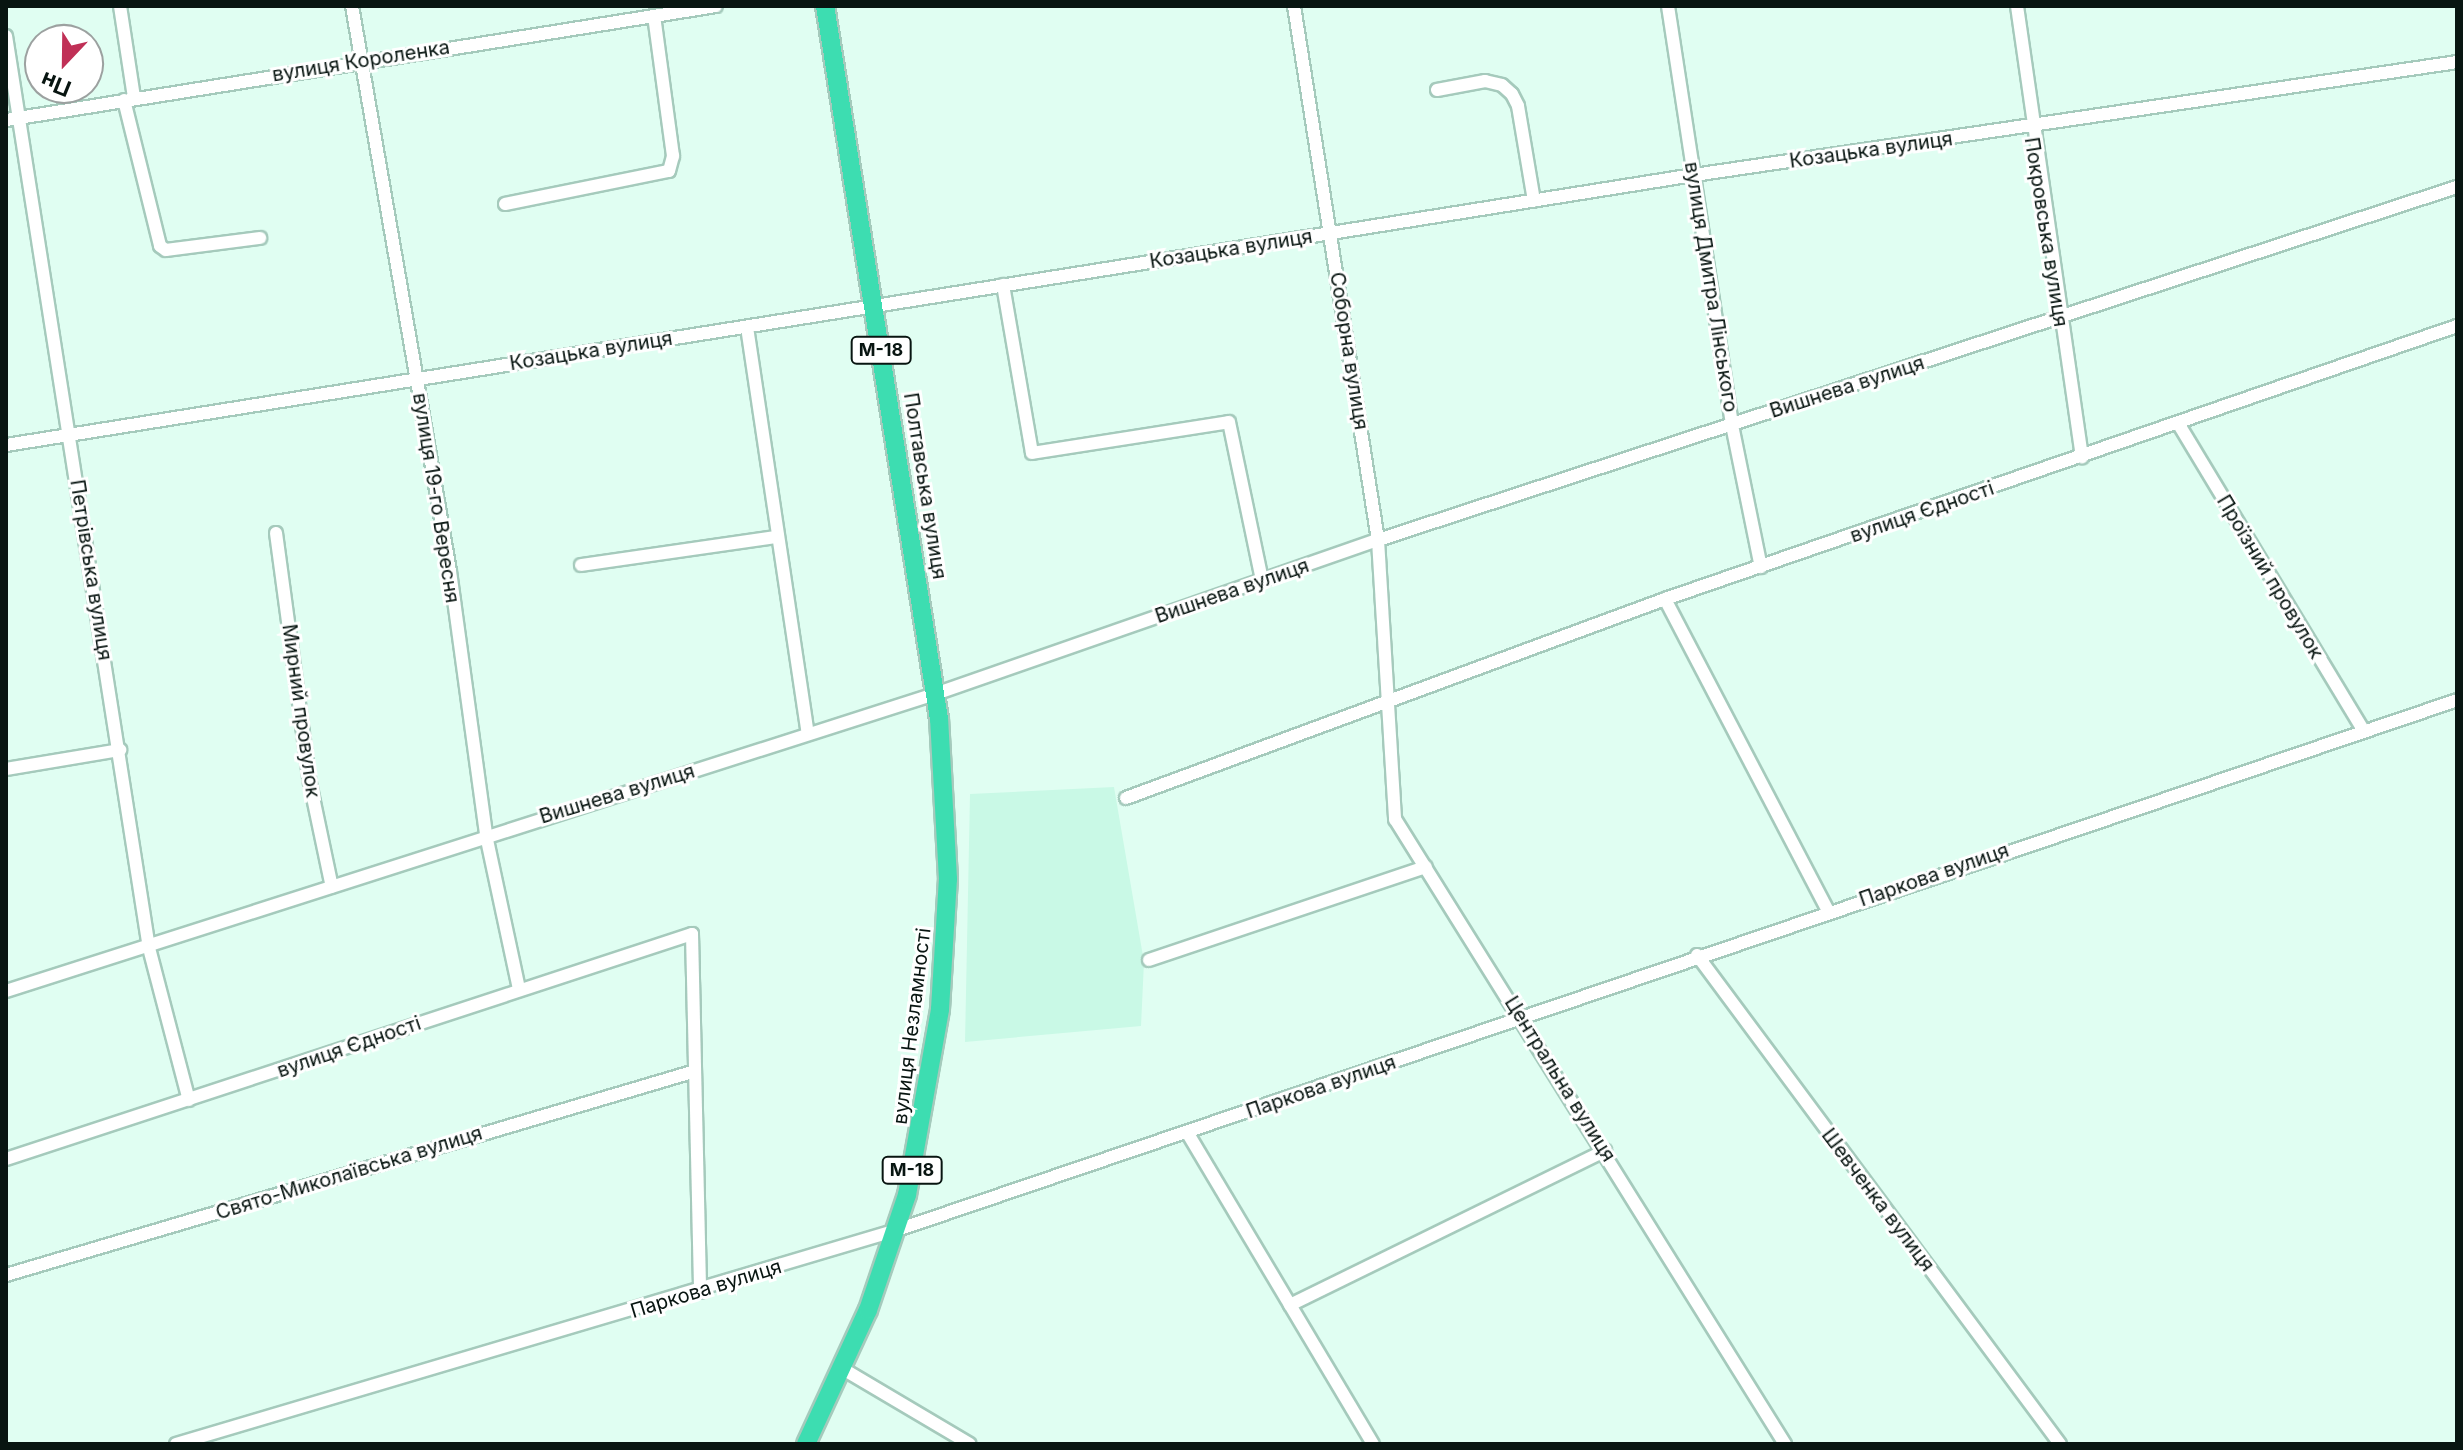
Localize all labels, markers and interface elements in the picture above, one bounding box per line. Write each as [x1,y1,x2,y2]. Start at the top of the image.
north arrow [24,24,104,104]
street label: вулиця Короленка [270,35,452,87]
text: Пн [37,67,75,102]
street label: Козацька вулиця [1788,127,1954,173]
street label: Покровська вулиця [2019,136,2073,328]
street label: вулиця Дмитра Лінського [1679,160,1743,414]
street label: Козацька вулиця [1148,224,1314,274]
street label: Соборна вулиця [1325,270,1373,432]
street label: Козацька вулиця [508,326,674,376]
road number: М-18 [849,336,913,364]
street label: Вишнева вулиця [1767,351,1927,423]
street label: вулиця 19-го Вересня [408,391,464,605]
street label: Полтавська вулиця [898,391,952,581]
street label: вулиця Єдності [1847,476,1997,548]
street label: Петрівська вулиця [65,478,117,662]
street label: Проїзний провулок [2212,491,2328,663]
street label: Вишнева вулиця [1152,553,1312,629]
street label: Мирний провулок [277,623,325,799]
street label: Вишнева вулиця [537,759,697,829]
street label: Паркова вулиця [1856,838,2012,912]
street label: вулиця Незламності [888,926,936,1126]
street label: Центральна вулиця [1499,992,1621,1166]
street label: вулиця Єдності [274,1011,424,1083]
street label: Паркова вулиця [1243,1050,1399,1124]
street label: Свято-Миколаївська вулиця [213,1121,485,1225]
street label: Шевченка вулиця [1816,1124,1940,1276]
road number: М-18 [880,1156,944,1184]
street label: Паркова вулиця [627,1255,785,1323]

